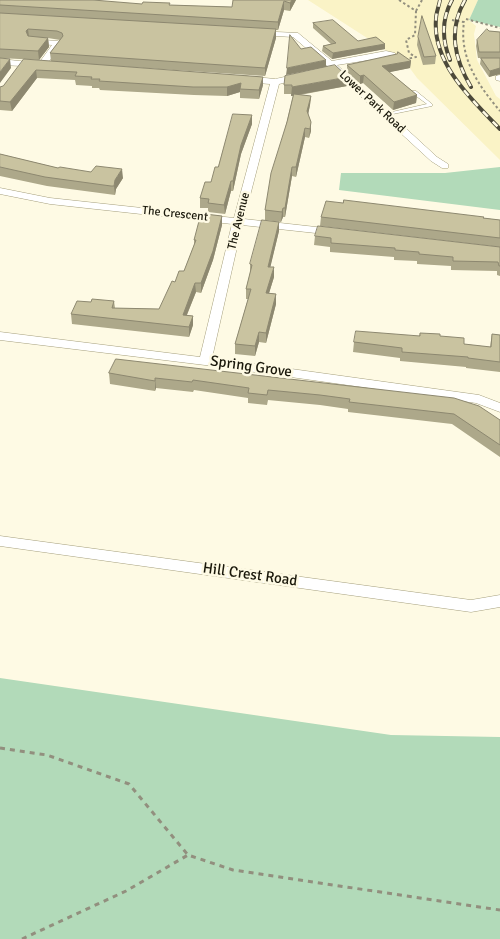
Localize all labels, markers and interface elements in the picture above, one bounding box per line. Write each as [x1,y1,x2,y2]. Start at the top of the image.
street label: Lower Park Road [336,68,408,136]
street label: The Avenue [225,191,253,251]
street label: The Crescent [141,203,209,225]
street label: Spring Grove [209,352,293,382]
street label: Hill Crest Road [202,559,298,591]

